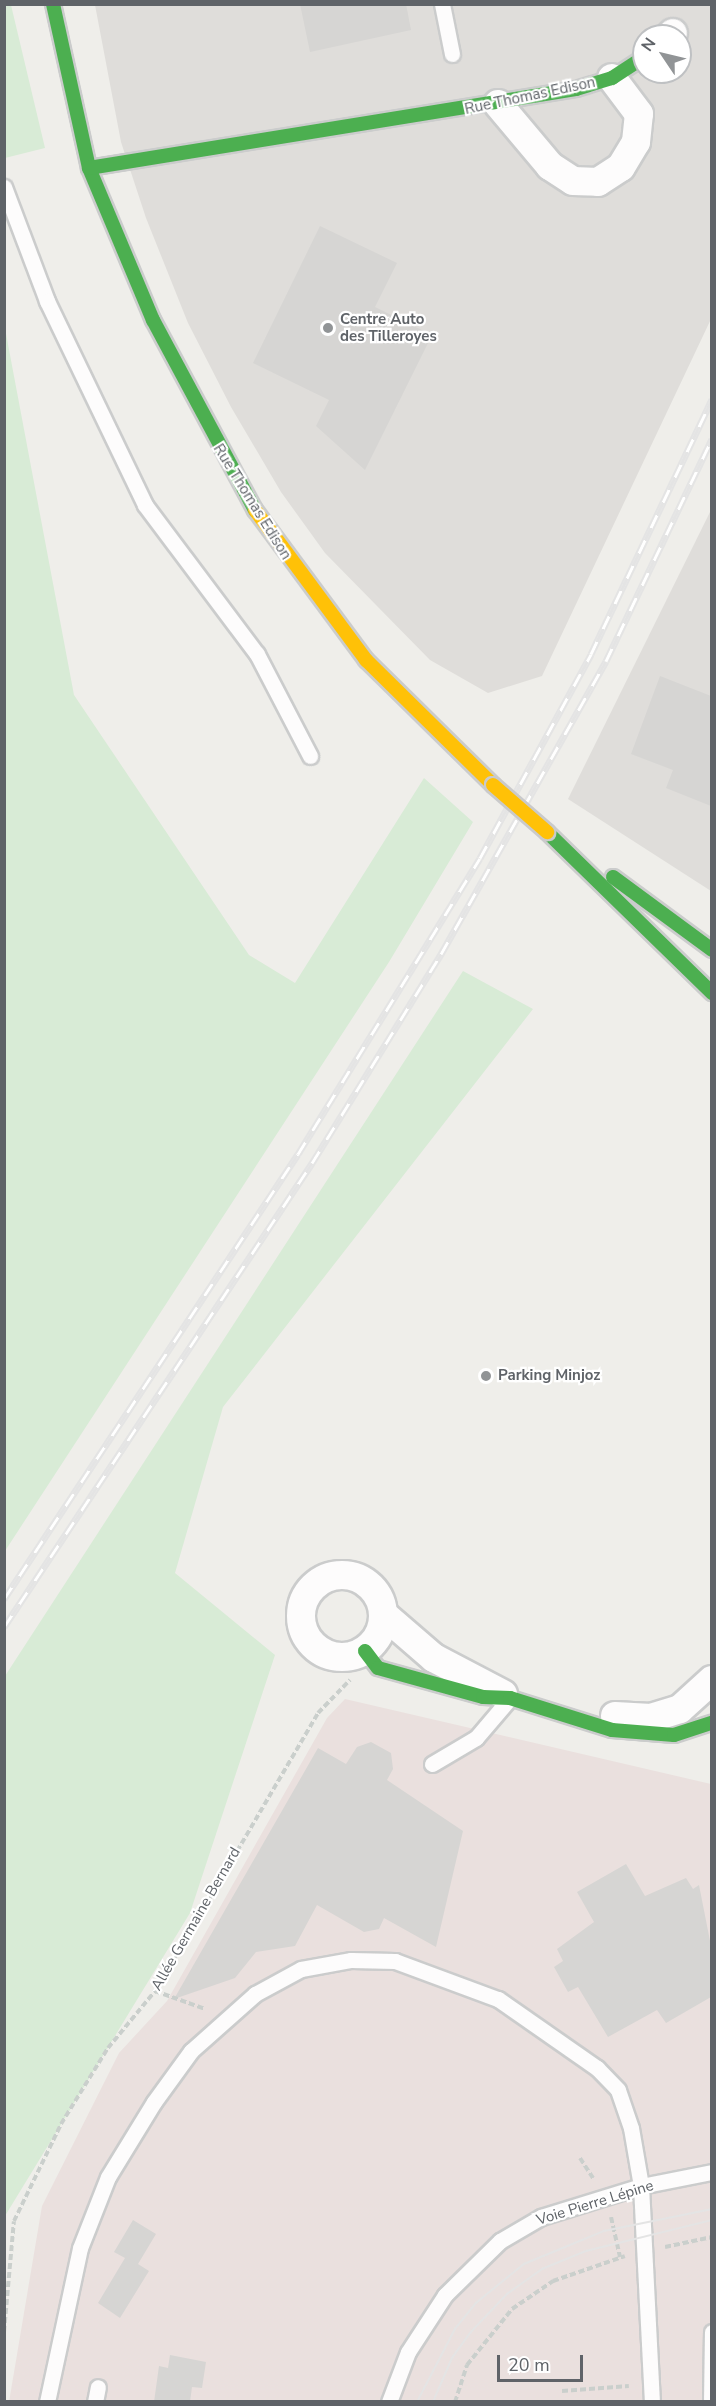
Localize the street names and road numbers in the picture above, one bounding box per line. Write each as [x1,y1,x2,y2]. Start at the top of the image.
street label: Rue Thomas Edison [463,73,597,119]
street label: Rue Thomas Edison [209,441,295,563]
street label: Allée Germaine Bernard [148,1844,244,1994]
street label: Voie Pierre Lépine [534,2177,656,2229]

